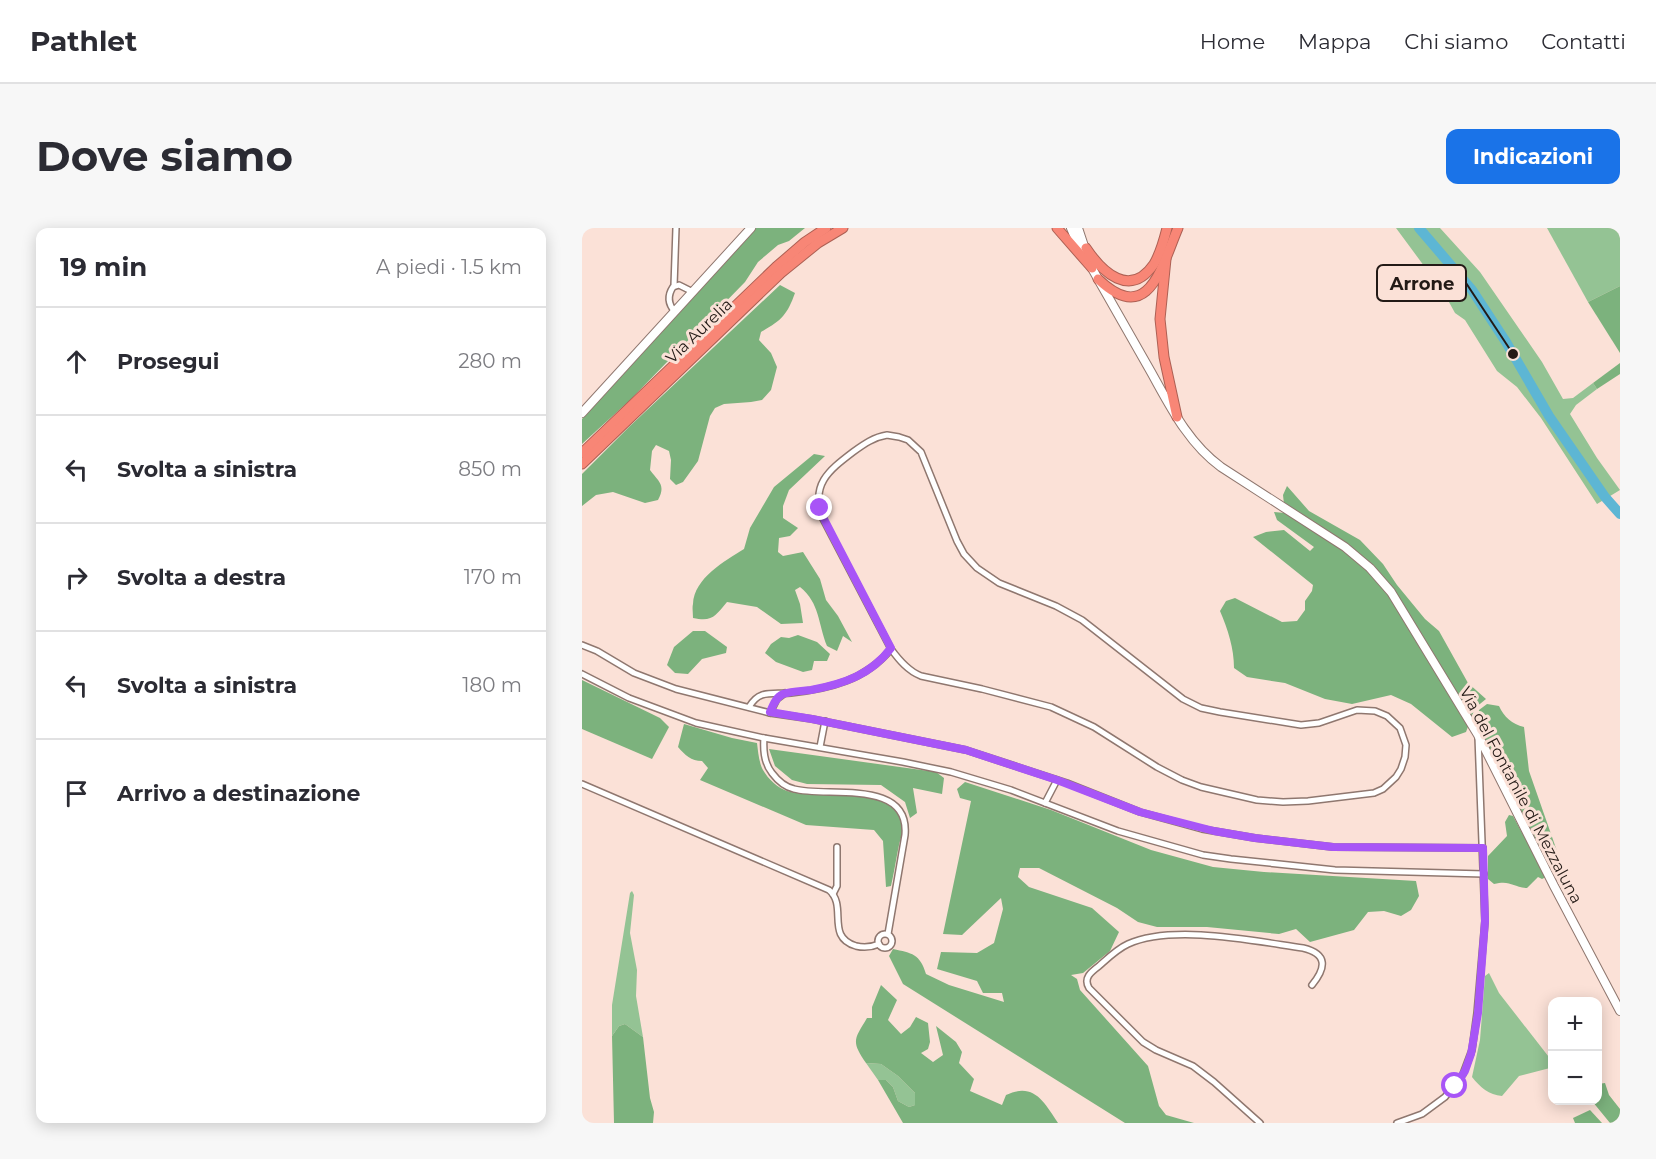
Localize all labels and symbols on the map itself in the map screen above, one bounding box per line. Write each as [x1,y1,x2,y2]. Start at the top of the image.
callout: Arrone [1377,265,1466,301]
text: Arrone [1389,273,1454,295]
street label: Via Aurelia [662,295,736,367]
route end [806,494,832,520]
street label: Via del Fontanile di Mezzaluna [1456,683,1586,907]
route start [1441,1072,1467,1098]

